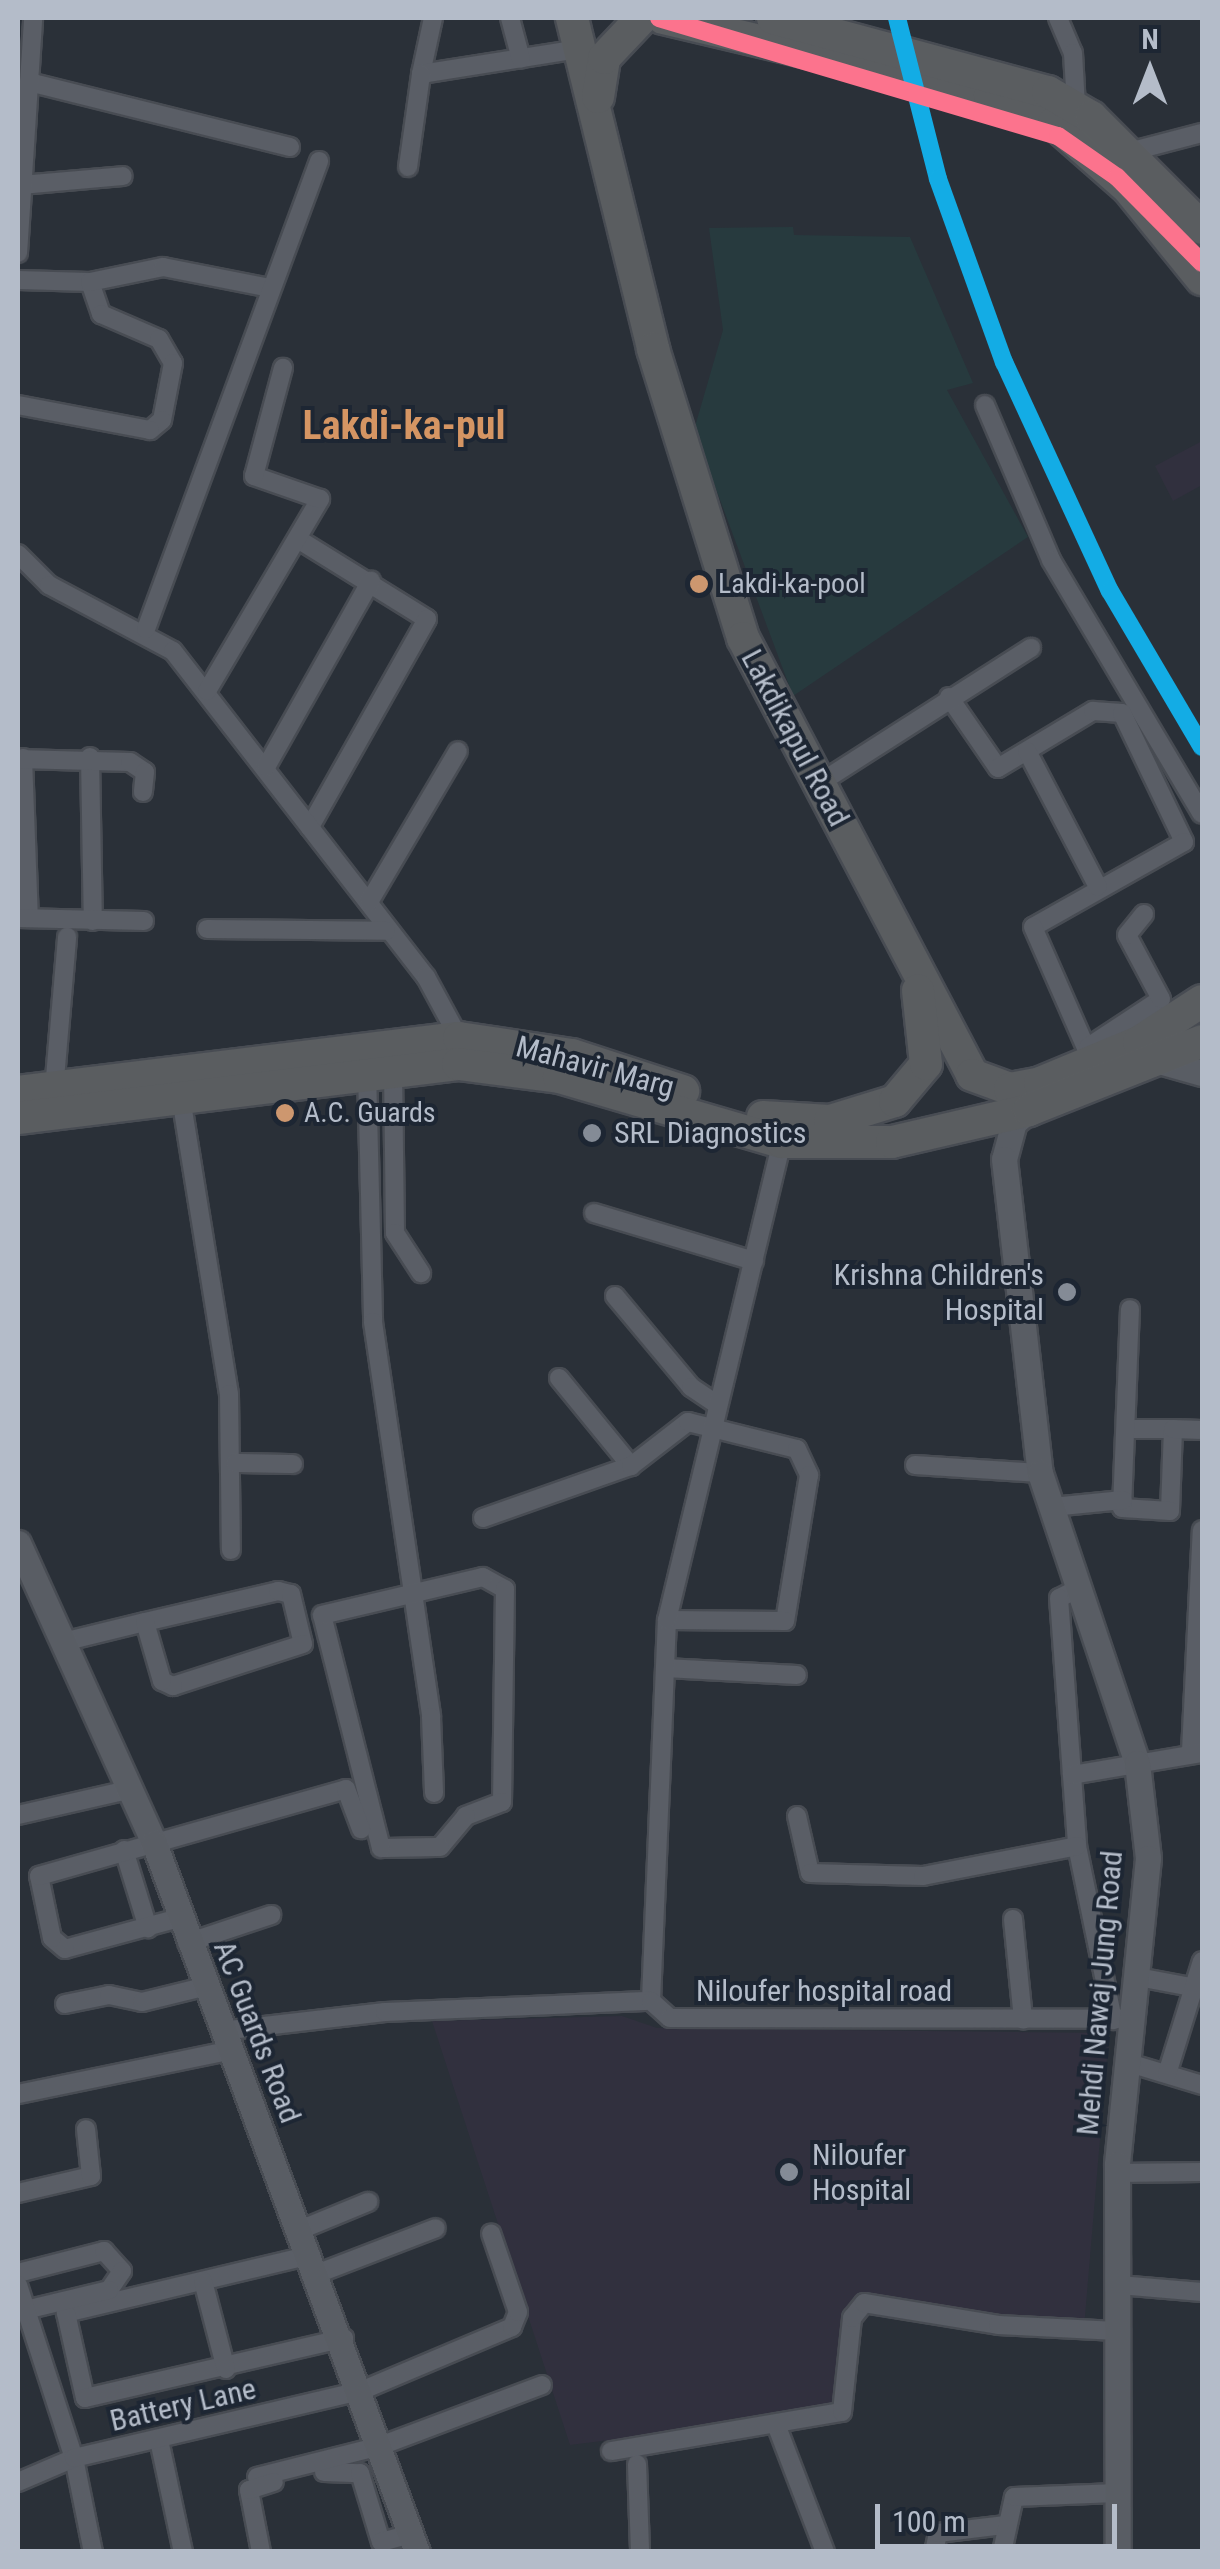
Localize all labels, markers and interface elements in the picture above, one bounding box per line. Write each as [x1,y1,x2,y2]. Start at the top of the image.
north arrow [1100,20,1200,120]
text: N [1141,23,1159,56]
district label: Lakdi-ka-pul [302,402,506,450]
place label: Lakdi-ka-pool [718,567,866,601]
marker: Lakdi-ka-pool [689,574,709,594]
street label: Lakdikapul Road [733,644,857,832]
street label: Mahavir Marg [512,1029,678,1105]
place label: A.C. Guards [304,1096,436,1130]
marker: A.C. Guards [275,1103,295,1123]
place label: SRL Diagnostics [614,1115,806,1151]
marker: SRL Diagnostics [579,1120,605,1146]
place label: Krishna Children's Hospital [834,1257,1044,1328]
marker: Krishna Children's Hospital [1054,1279,1080,1305]
street label: Mehdi Nawaj Jung Road [1070,1849,1130,2137]
street label: AC Guards Road [206,1936,308,2128]
street label: Niloufer hospital road [696,1973,952,2009]
place label: Niloufer Hospital [812,2137,911,2208]
marker: Niloufer Hospital [776,2159,802,2185]
street label: Battery Lane [107,2371,259,2439]
scale bar [880,2484,1122,2546]
text: 100 m [892,2504,966,2539]

